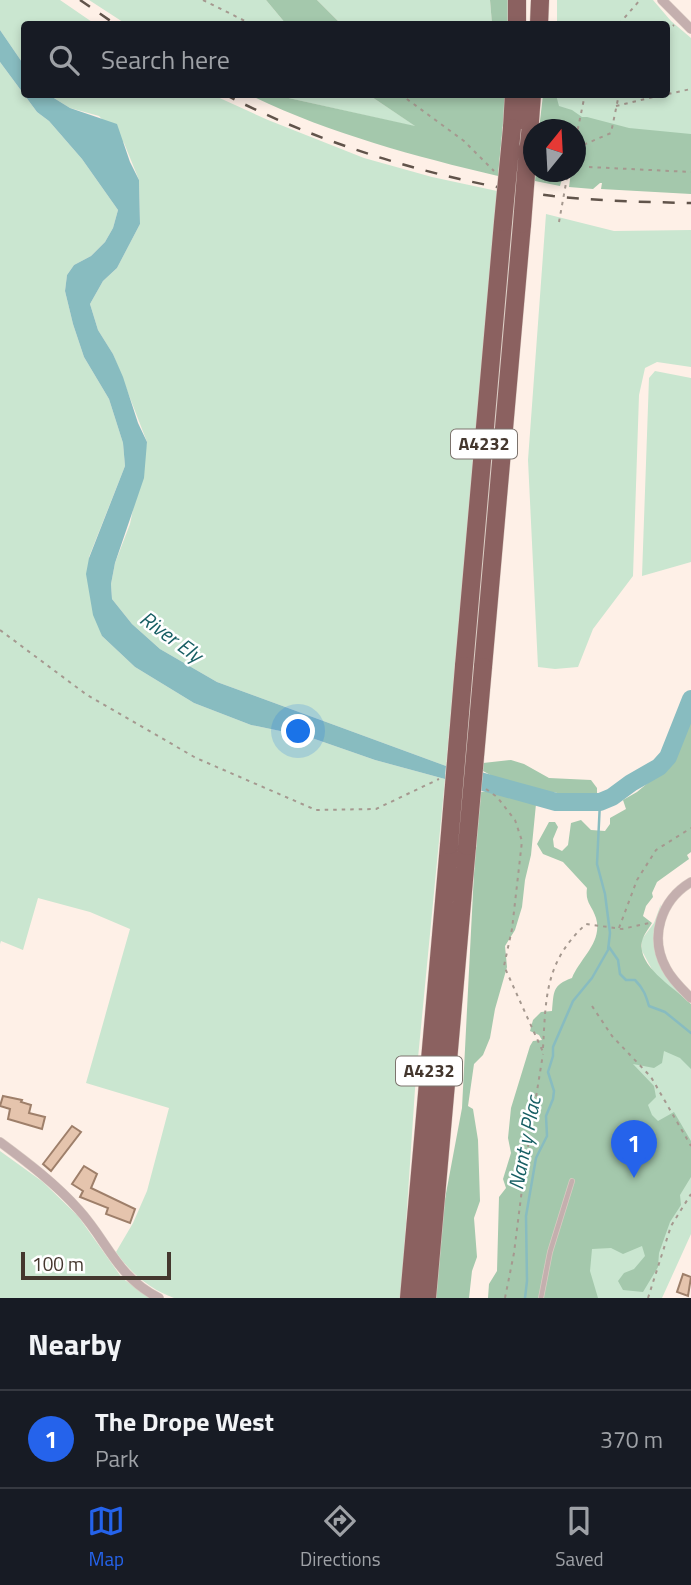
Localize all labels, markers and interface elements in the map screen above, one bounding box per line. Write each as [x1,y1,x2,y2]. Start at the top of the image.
search box [21,21,670,98]
text: Search here [101,40,230,79]
icon: search [45,41,83,79]
north arrow [523,119,586,182]
road number: A4232 [451,430,517,458]
water label: River Ely [133,602,212,671]
your location [281,714,315,748]
road number: A4232 [396,1056,462,1086]
water label: Nant y Plac [499,1091,549,1192]
pin: 1 [611,1120,657,1178]
scale bar [21,1249,172,1281]
text: 100 m [32,1249,84,1278]
text: Nearby [28,1321,121,1367]
text: The Drope West [95,1402,274,1441]
text: 1 [45,1422,57,1457]
text: 370 m [600,1422,663,1457]
text: Park [95,1441,139,1476]
tab: Map [87,1502,125,1573]
tab: Directions [300,1502,381,1573]
tab: Saved [555,1502,604,1573]

